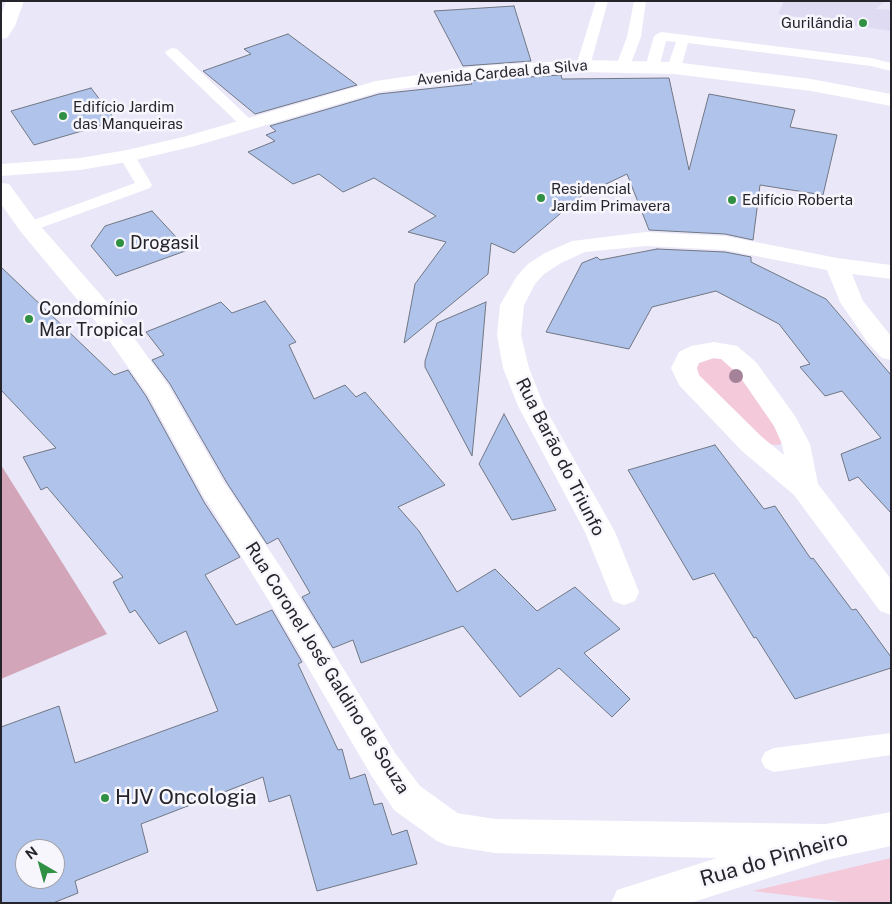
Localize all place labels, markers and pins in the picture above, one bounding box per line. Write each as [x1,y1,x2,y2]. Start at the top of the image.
place label: Gurilândia [781,14,853,32]
marker: Gurilândia [857,17,869,29]
place label: Edifício Jardim das Manqueiras [73,98,183,133]
marker: Edifício Jardim das Manqueiras [57,110,69,122]
place label: Residencial Jardim Primavera [551,180,670,215]
place label: Edifício Roberta [742,191,853,209]
marker: Residencial Jardim Primavera [535,192,547,204]
marker: Edifício Roberta [726,194,738,206]
place label: Drogasil [130,232,199,254]
marker: Drogasil [114,237,126,249]
place label: Condomínio Mar Tropical [39,298,144,340]
marker: Condomínio Mar Tropical [23,313,35,325]
place label: HJV Oncologia [115,785,257,811]
marker: HJV Oncologia [99,792,111,804]

